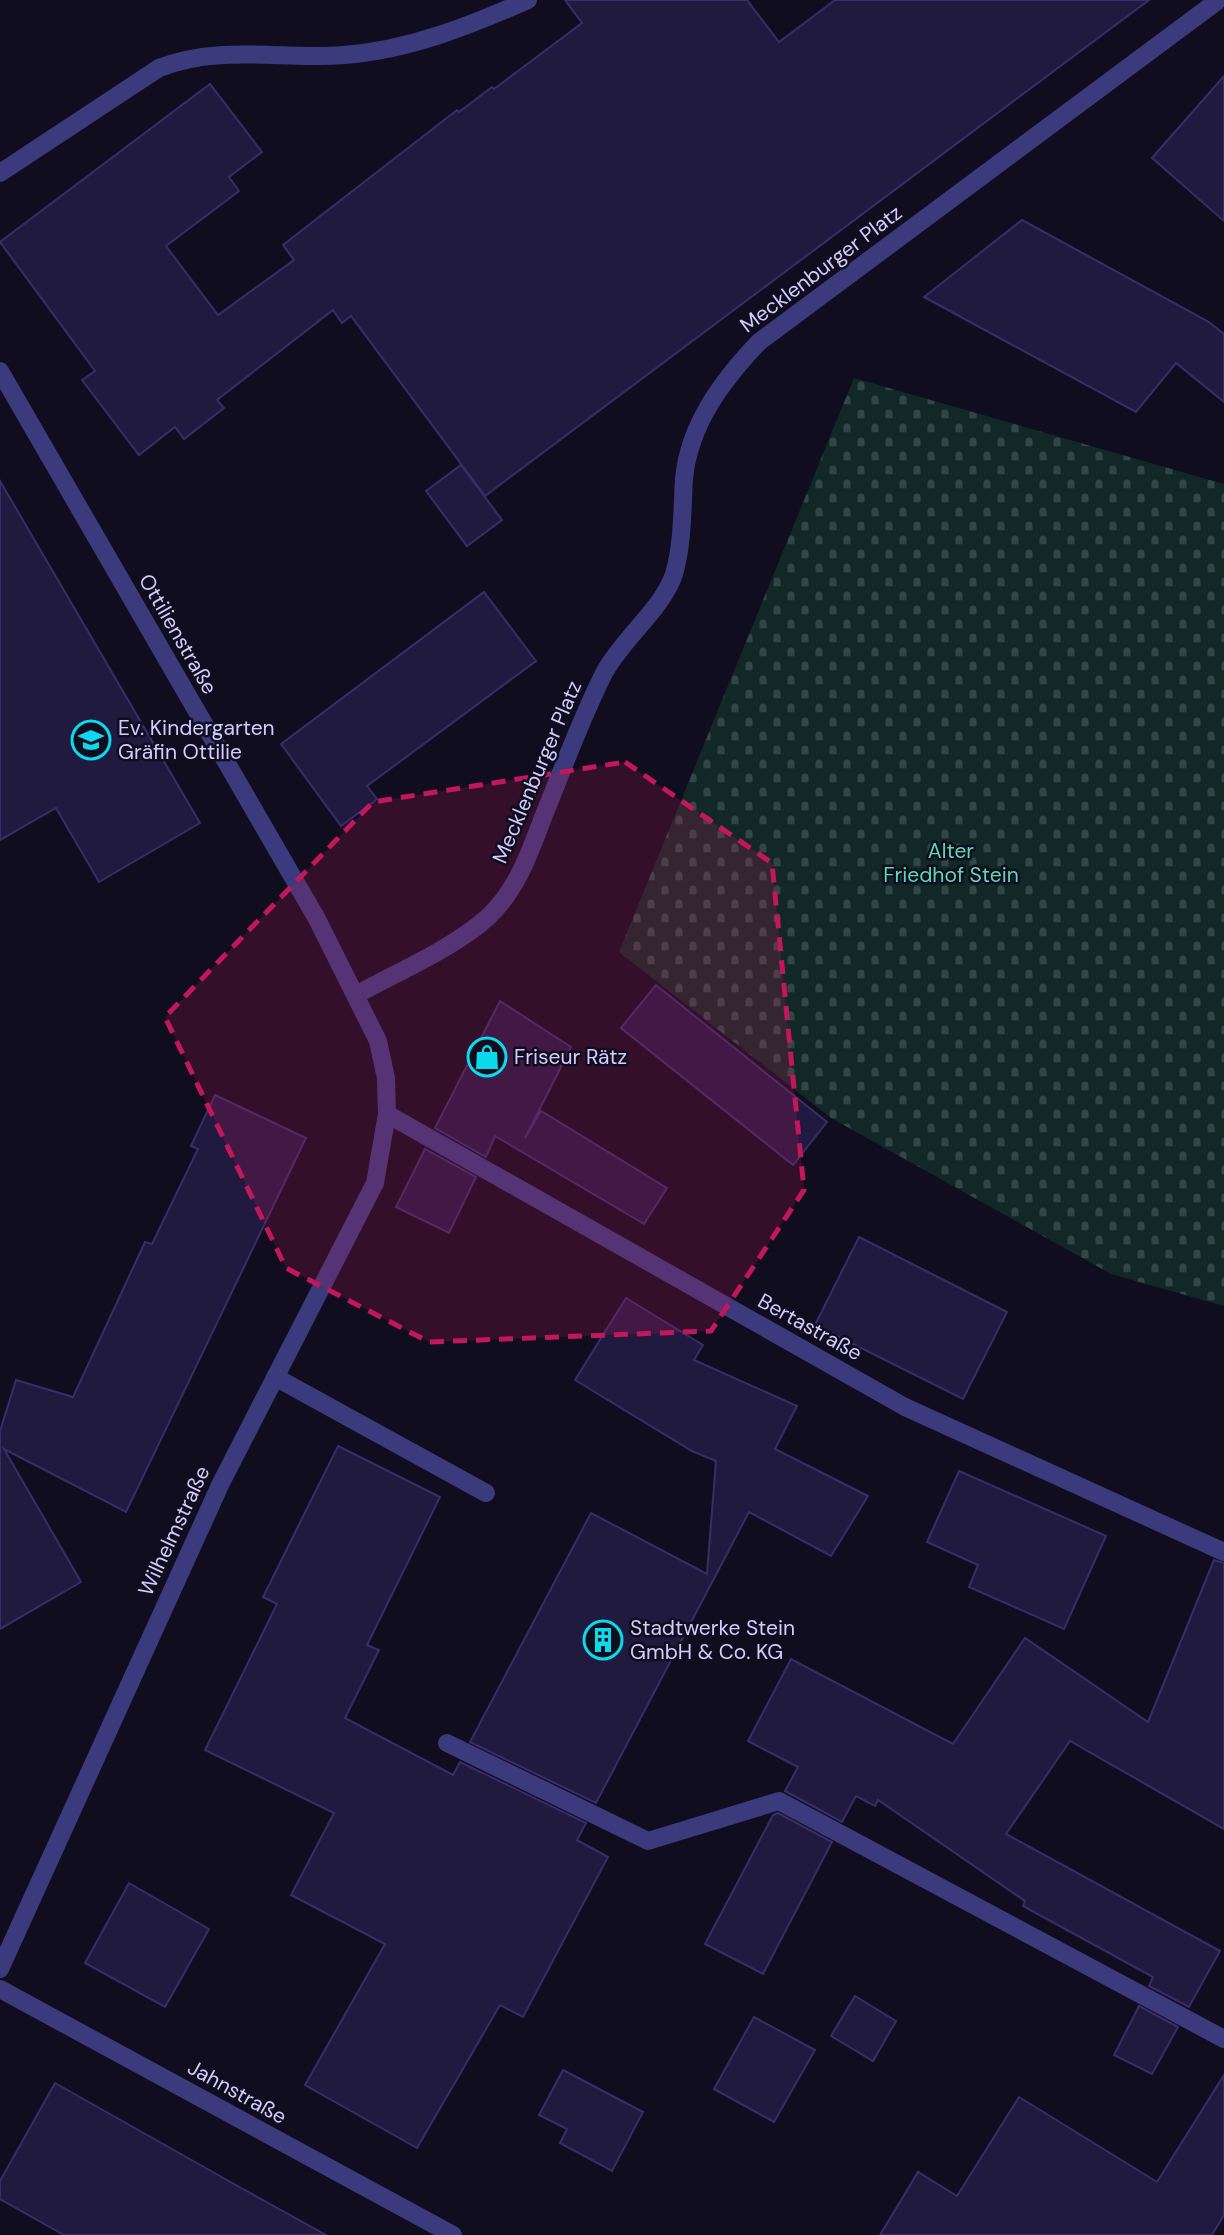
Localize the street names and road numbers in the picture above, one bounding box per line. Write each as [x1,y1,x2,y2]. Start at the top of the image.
street label: Mecklenburger Platz [734,199,908,339]
street label: Ottilienstraße [132,569,224,699]
street label: Mecklenburger Platz [486,676,588,868]
street label: Bertastraße [753,1287,867,1367]
street label: Wilhelmstraße [132,1461,216,1601]
street label: Jahnstraße [182,2053,292,2131]

